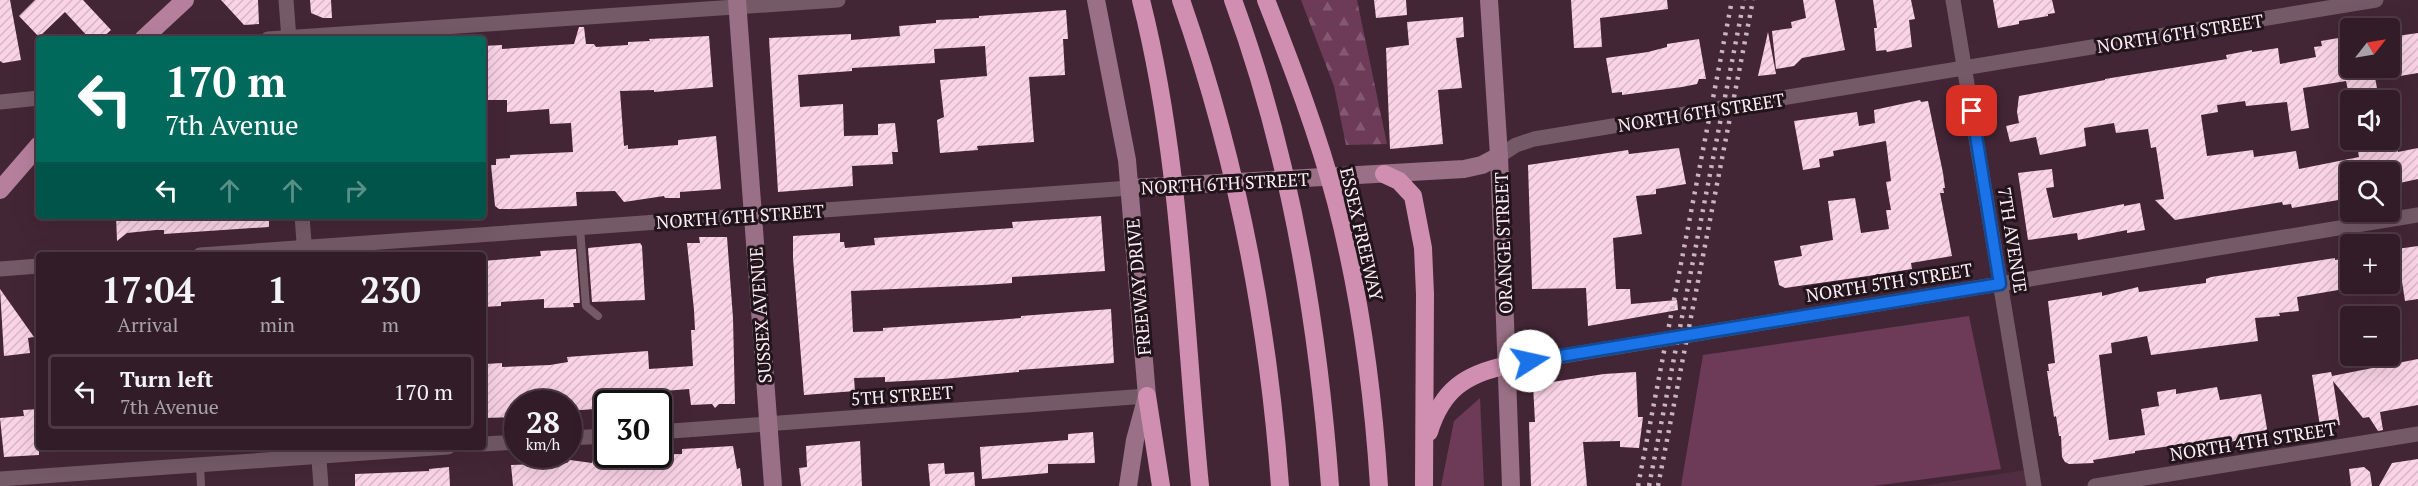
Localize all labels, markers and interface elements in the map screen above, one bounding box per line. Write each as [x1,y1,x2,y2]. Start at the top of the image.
street label: NORTH 6TH STREET [2095,8,2265,58]
north arrow [2340,18,2400,78]
map controls [2340,18,2400,366]
text: 170 m [165,53,286,109]
icon: left [66,60,144,138]
pin [1946,85,1997,136]
street label: NORTH 6TH STREET [1616,87,1786,137]
button: sound [2340,90,2400,150]
icon: arrive [1955,94,1988,127]
text: 7th Avenue [165,107,299,143]
button: search [2340,162,2400,222]
street label: ESSEX FREEWAY [1335,165,1389,303]
street label: NORTH 6TH STREET [1140,167,1310,199]
street label: ORANGE STREET [1489,172,1517,314]
icon: left [150,174,183,207]
icon: ahead [213,174,246,207]
icon: ahead [276,174,309,207]
icon: right [339,174,372,207]
street label: 7TH AVENUE [1993,185,2033,295]
street label: NORTH 6TH STREET [655,198,825,234]
street label: FREEWAY DRIVE [1120,218,1156,356]
button: + [2340,234,2400,294]
street label: SUSSEX AVENUE [743,246,777,384]
street label: NORTH 5TH STREET [1804,257,1974,307]
text: 17:04 [101,266,195,313]
text: 1 [267,266,288,313]
text: 230 [360,266,421,313]
button: − [2340,306,2400,366]
text: Arrival [117,311,179,338]
text: min [260,311,295,338]
text: m [382,311,399,338]
position arrow [1498,329,1562,393]
text: Turn left [120,364,213,393]
icon: left [69,375,102,408]
text: 170 m [393,377,453,406]
street label: 5TH STREET [850,379,954,411]
speed limit sign: 30 [594,390,672,468]
text: 7th Avenue [120,393,219,420]
text: 28 [526,402,560,442]
street label: NORTH 4TH STREET [2168,416,2338,466]
text: km/h [526,434,560,454]

